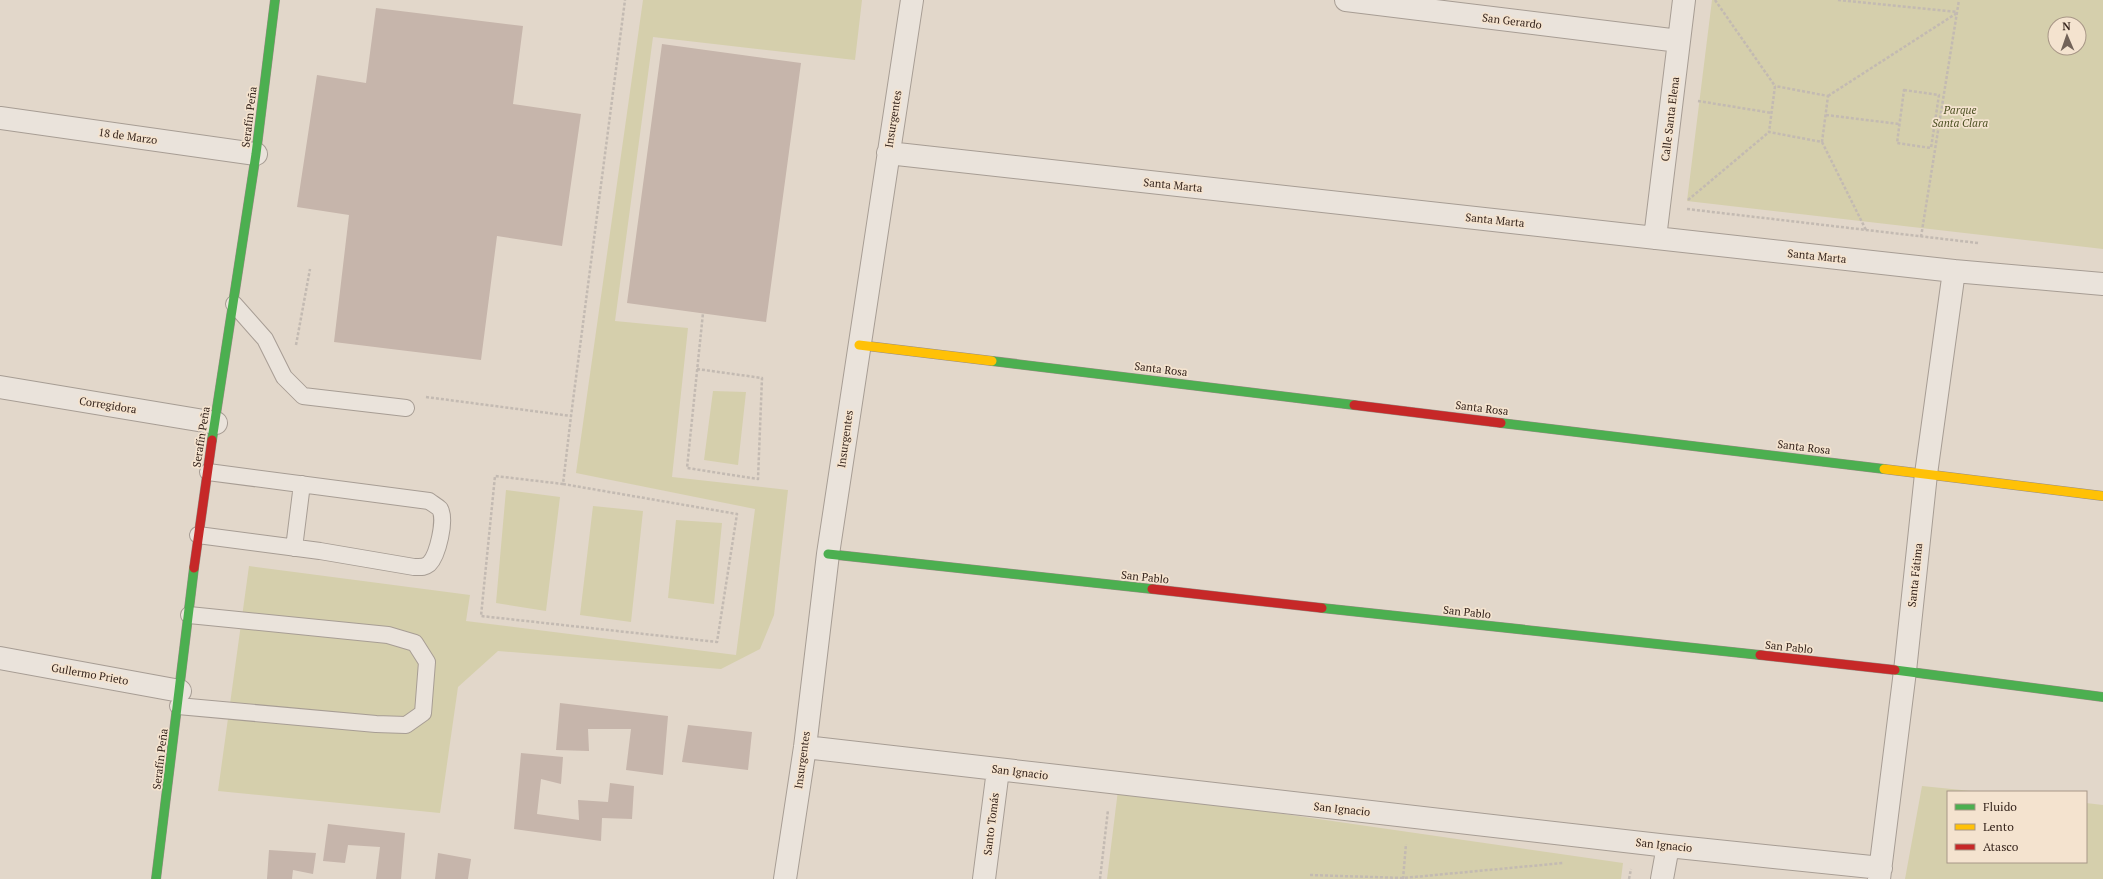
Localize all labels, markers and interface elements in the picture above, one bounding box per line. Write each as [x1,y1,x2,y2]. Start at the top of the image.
street label: San Gerardo [1481,10,1543,32]
north arrow [2047,16,2087,56]
text: N [2062,19,2072,33]
street label: Calle Santa Elena [1658,75,1682,162]
street label: Serafín Peña [238,85,260,148]
street label: Insurgentes [882,89,904,149]
park label: Parque Santa Clara [1932,103,1988,130]
street label: 18 de Marzo [98,125,158,147]
street label: Santa Marta [1143,175,1204,195]
street label: Santa Marta [1465,210,1526,230]
street label: Santa Marta [1787,246,1848,266]
street label: Santa Rosa [1134,359,1189,379]
street label: Corregidora [78,394,138,417]
street label: Santa Rosa [1455,398,1510,418]
street label: Serafín Peña [189,405,213,468]
street label: Insurgentes [834,409,856,469]
street label: Santa Rosa [1777,437,1832,457]
street label: Santa Fátima [1905,542,1925,608]
street label: San Pablo [1120,568,1170,586]
street label: San Pablo [1442,603,1492,621]
street label: San Pablo [1764,638,1814,656]
street label: Gullermo Prieto [50,660,130,688]
street label: Serafín Peña [149,727,171,790]
street label: Insurgentes [791,730,813,790]
street label: San Ignacio [991,762,1049,782]
legend [1947,791,2087,863]
street label: Santo Tomás [980,792,1002,856]
street label: San Ignacio [1313,799,1371,819]
text: Fluido [1983,799,2017,814]
text: Lento [1983,819,2014,834]
street label: San Ignacio [1635,835,1693,855]
text: Atasco [1983,839,2019,854]

